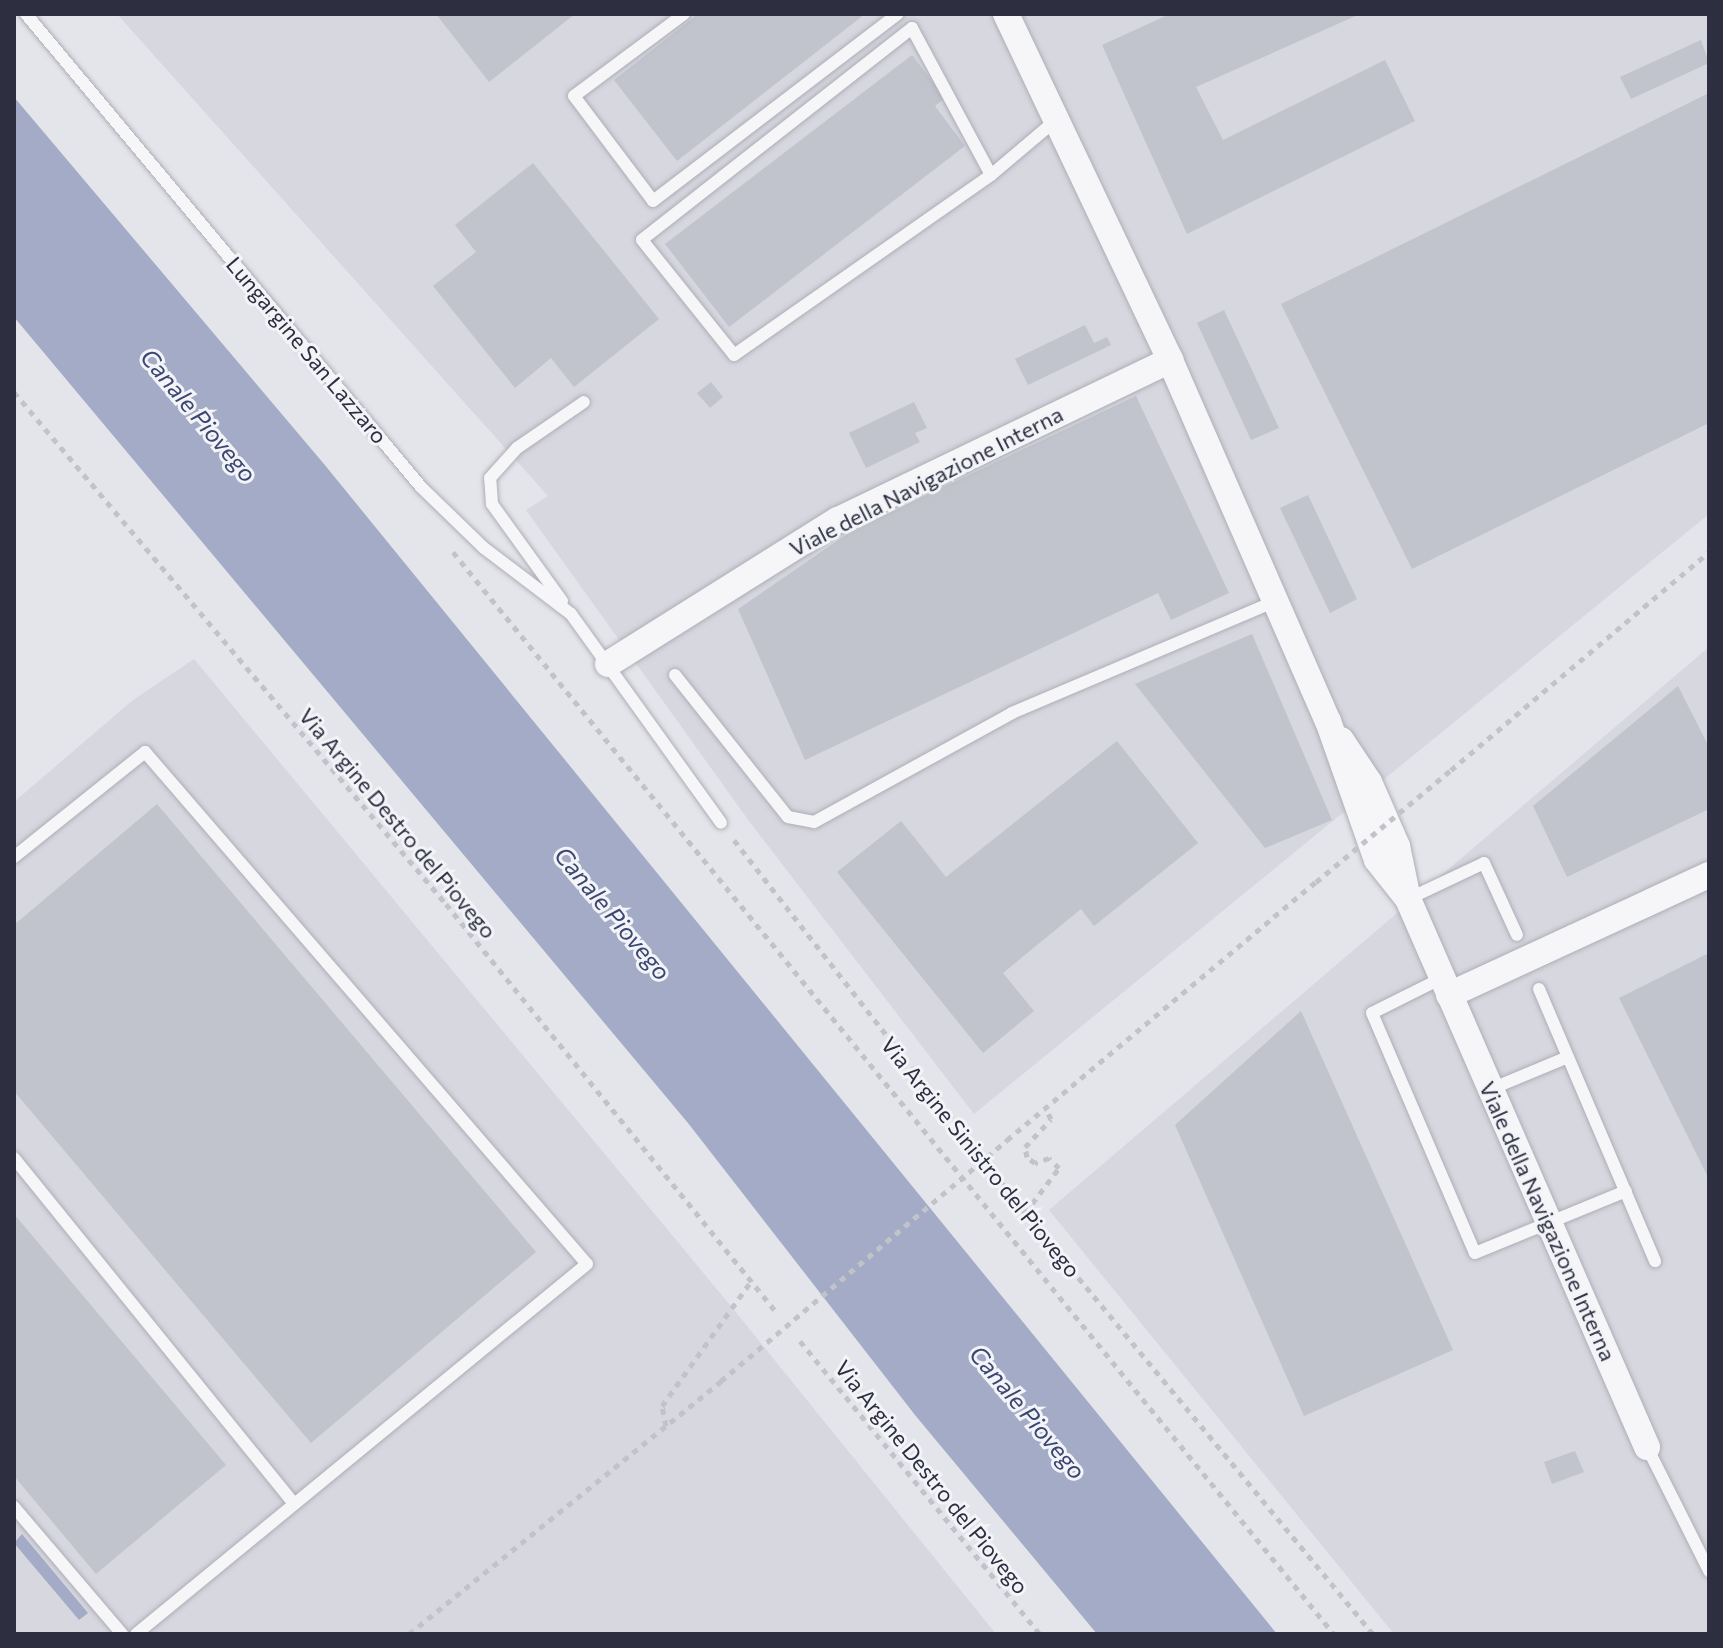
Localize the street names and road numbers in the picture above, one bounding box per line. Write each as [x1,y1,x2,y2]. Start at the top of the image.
street label: Lungargine San Lazzaro [221,251,393,449]
street label: Viale della Navigazione Interna [785,400,1067,562]
street label: Via Argine Destro del Piovego [294,702,502,944]
street label: Via Argine Sinistro del Piovego [876,1031,1086,1283]
street label: Viale della Navigazione Interna [1474,1077,1622,1365]
street label: Via Argine Destro del Piovego [830,1355,1034,1599]

